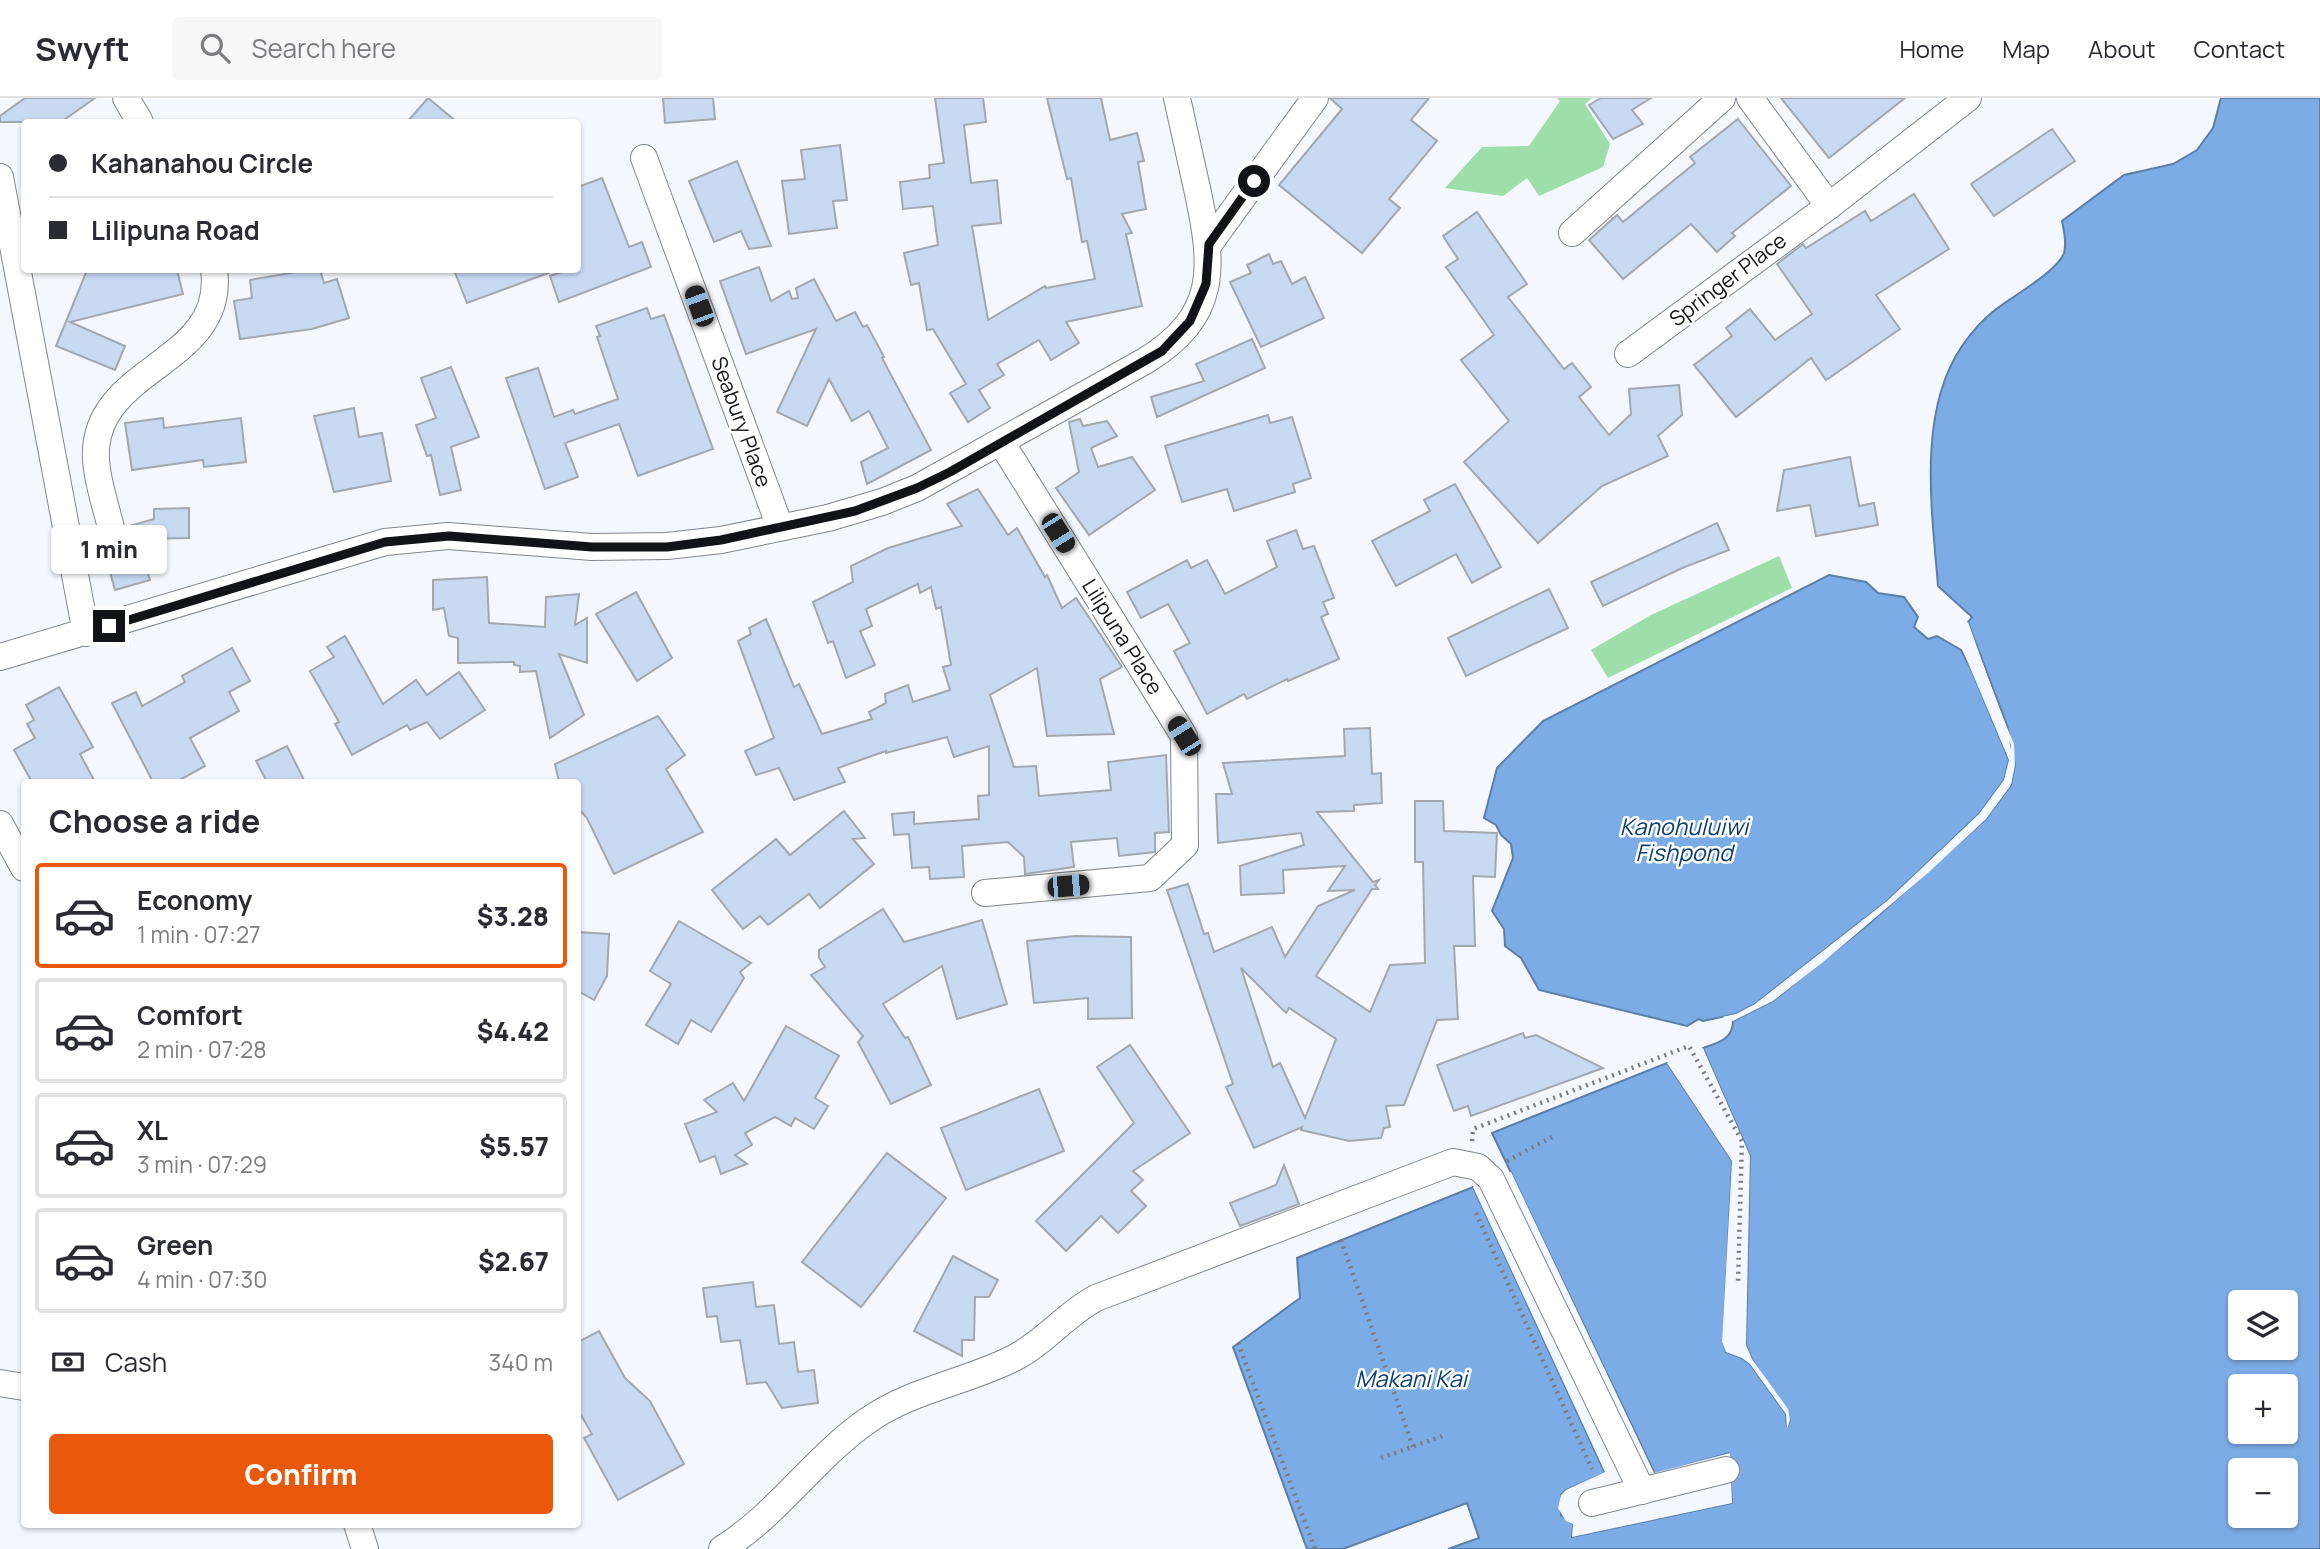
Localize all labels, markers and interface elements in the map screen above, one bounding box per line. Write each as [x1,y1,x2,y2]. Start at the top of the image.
search box [172,17,662,80]
text: Swyft [35,26,130,71]
icon: search [196,29,234,67]
text: Search here [252,30,396,66]
text: Home [1899,32,1964,65]
text: Map [2002,32,2050,65]
text: About [2088,32,2156,65]
text: Contact [2194,32,2285,65]
text: Kahanahou Circle [91,145,313,181]
route start [1238,165,1270,197]
text: Lilipuna Road [91,212,260,248]
street label: Springer Place [1663,226,1792,332]
car [682,283,717,329]
street label: Seabury Place [705,352,779,491]
car [1038,510,1079,556]
callout: 1 min [51,524,167,574]
text: 1 min [80,533,138,565]
street label: Lilipuna Place [1076,573,1170,700]
route end [93,610,125,642]
car [1164,713,1205,759]
text: Choose a ride [49,799,260,843]
water label: Kanohuluiwi Fishpond [1620,810,1751,868]
car [1047,874,1090,898]
text: Economy [137,882,252,918]
icon: car [53,884,116,947]
text: $3.28 [477,898,549,934]
text: 1 min · 07:27 [137,918,261,950]
text: Comfort [137,997,243,1033]
icon: car [53,999,116,1062]
text: $4.42 [477,1013,549,1049]
text: 2 min · 07:28 [137,1033,267,1065]
text: XL [137,1112,168,1148]
icon: car [53,1114,116,1177]
text: $5.57 [479,1128,549,1164]
text: 3 min · 07:29 [137,1148,267,1180]
text: Green [137,1227,213,1263]
icon: car [53,1229,116,1292]
text: $2.67 [478,1243,549,1279]
text: 4 min · 07:30 [137,1263,267,1295]
map controls [2228,1290,2298,1528]
button: layers [2228,1290,2298,1360]
icon: cash [49,1343,87,1381]
text: Cash [105,1344,167,1380]
text: 340 m [489,1346,553,1378]
water label: Makani Kai [1355,1362,1469,1394]
button: + [2228,1374,2298,1444]
button: Confirm [49,1434,553,1514]
button: − [2228,1458,2298,1528]

